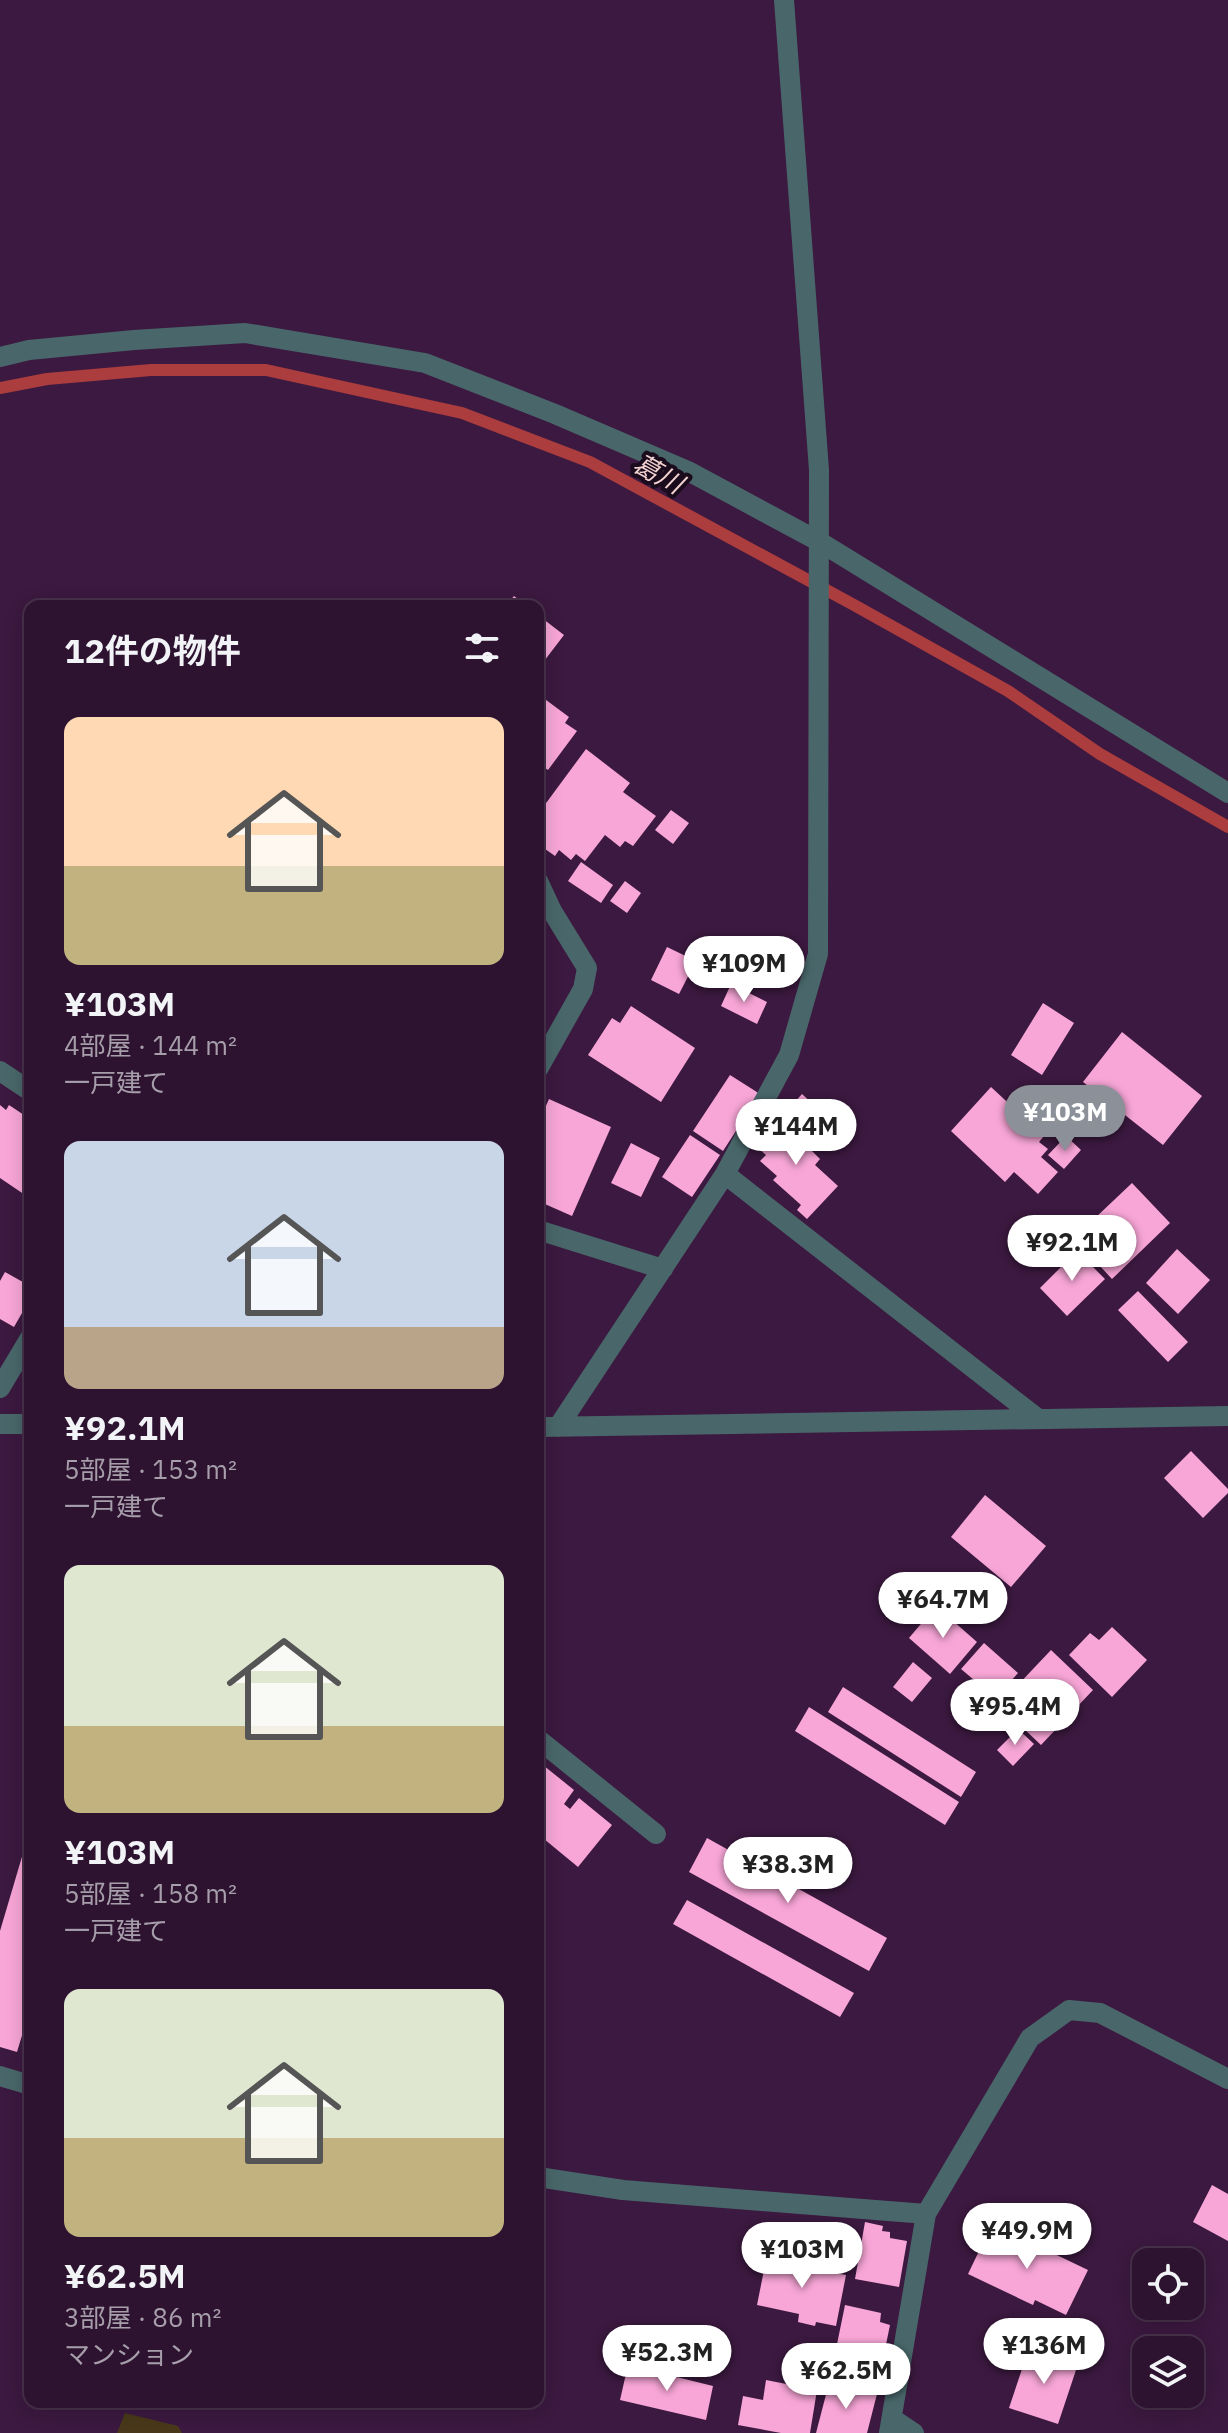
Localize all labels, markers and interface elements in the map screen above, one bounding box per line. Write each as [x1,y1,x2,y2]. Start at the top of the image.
water label: 葛川 [627,446,692,502]
icon: filters [460,626,504,670]
text: 12件の物件 [64,628,241,672]
icon: home [212,769,356,913]
pin: ¥109M [688,936,800,1004]
text: ¥109M [702,945,787,979]
text: ¥103M [64,981,175,1025]
text: 4部屋 · 144 m² [64,1028,237,1062]
text: 一戸建て [64,1065,168,1099]
pin: ¥103M [1009,1085,1121,1153]
text: ¥103M [1023,1094,1108,1128]
pin: ¥144M [740,1099,852,1167]
text: ¥144M [754,1108,839,1142]
icon: home [212,1193,356,1337]
pin: ¥92.1M [1007,1215,1137,1283]
text: ¥92.1M [1025,1224,1119,1258]
text: ¥92.1M [64,1405,186,1449]
text: 5部屋 · 153 m² [64,1452,237,1486]
text: 一戸建て [64,1489,168,1523]
pin: ¥64.7M [878,1572,1008,1640]
text: ¥64.7M [896,1581,990,1615]
icon: home [212,1617,356,1761]
pin: ¥95.4M [950,1679,1080,1747]
text: ¥95.4M [968,1688,1062,1722]
text: ¥103M [64,1829,175,1873]
pin: ¥38.3M [723,1837,853,1905]
text: ¥38.3M [741,1846,835,1880]
text: 5部屋 · 158 m² [64,1876,237,1910]
text: 一戸建て [64,1913,168,1947]
icon: home [212,2041,356,2185]
pin: ¥49.9M [962,2203,1092,2271]
text: ¥49.9M [980,2212,1074,2246]
pin: ¥103M [746,2222,858,2290]
text: ¥103M [760,2231,845,2265]
map controls [1132,2248,1204,2408]
button: locate [1132,2248,1204,2320]
text: ¥62.5M [64,2253,186,2297]
text: 3部屋 · 86 m² [64,2300,221,2334]
pin: ¥136M [988,2318,1100,2386]
pin: ¥52.3M [602,2325,732,2393]
text: ¥136M [1002,2327,1087,2361]
text: ¥52.3M [620,2334,714,2368]
button: layers [1132,2336,1204,2408]
text: マンション [64,2337,194,2371]
pin: ¥62.5M [781,2343,911,2411]
text: ¥62.5M [799,2352,893,2386]

